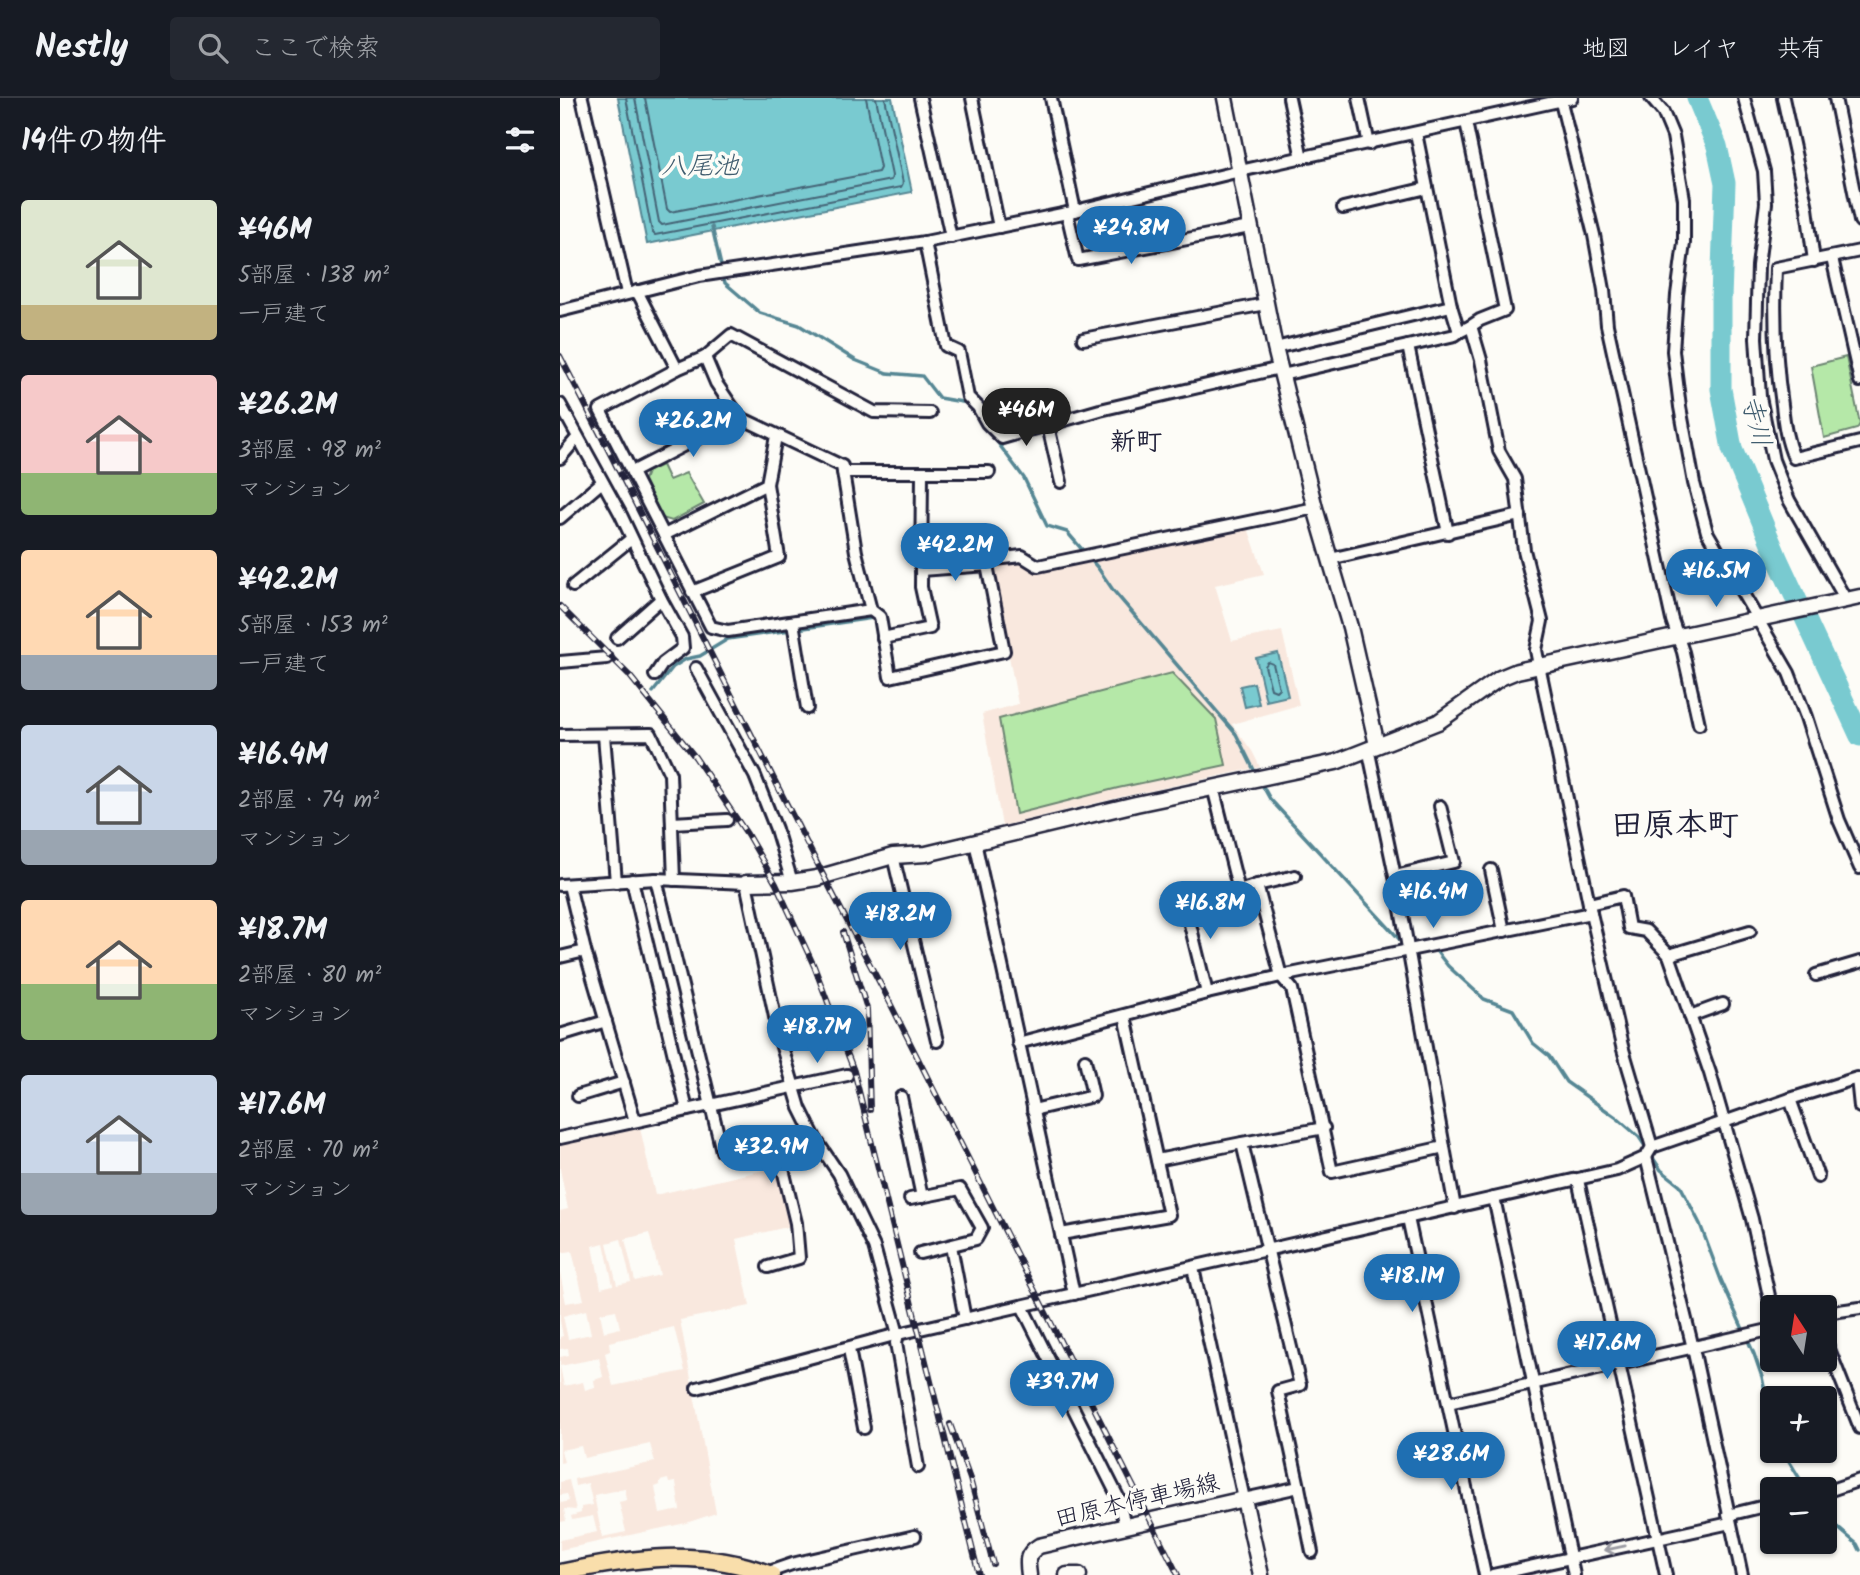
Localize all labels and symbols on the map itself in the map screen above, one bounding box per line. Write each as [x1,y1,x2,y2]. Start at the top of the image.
water label: 八尾池 [661,146,740,188]
pin: ¥24.8M [1074,206,1188,266]
pin: ¥46M [985,388,1067,448]
water label: 寺川 [1728,391,1782,452]
pin: ¥26.2M [636,400,750,459]
district label: 新町 [1110,422,1162,464]
pin: ¥42.2M [898,524,1012,583]
pin: ¥16.5M [1659,550,1773,609]
district label: 田原本町 [1611,801,1739,852]
pin: ¥16.4M [1376,870,1490,930]
pin: ¥16.8M [1153,882,1267,941]
pin: ¥18.2M [843,892,957,952]
pin: ¥18.7M [760,1006,874,1065]
pin: ¥32.9M [714,1126,828,1185]
pin: ¥18.1M [1355,1254,1469,1314]
north arrow [1760,1295,1838,1372]
pin: ¥17.6M [1550,1322,1664,1381]
pin: ¥39.7M [1005,1360,1119,1420]
pin: ¥28.6M [1394,1432,1508,1492]
street label: 田原本停車場線 [1051,1464,1224,1539]
one-way arrow [1604,1542,1627,1556]

